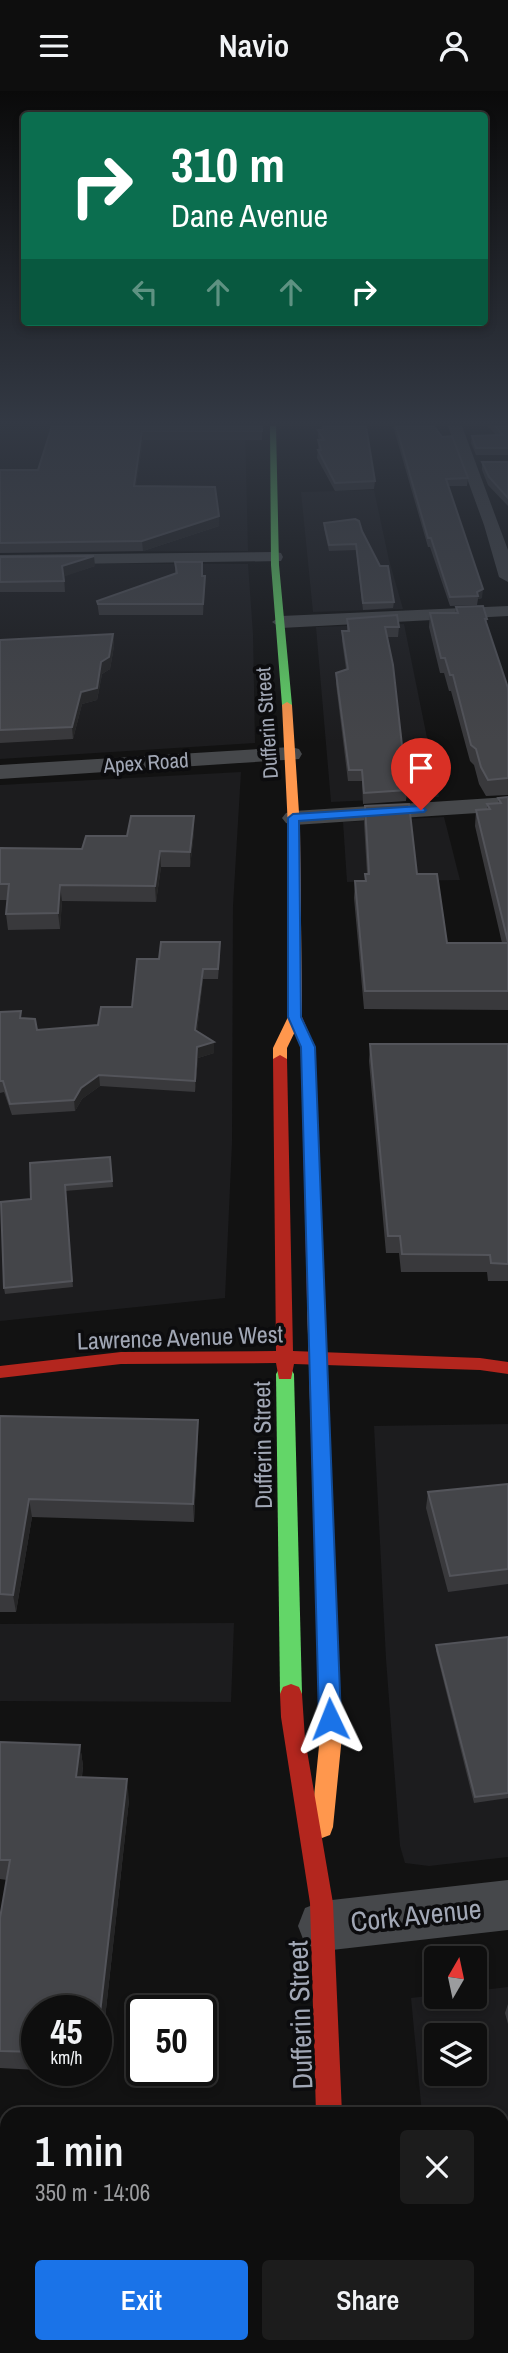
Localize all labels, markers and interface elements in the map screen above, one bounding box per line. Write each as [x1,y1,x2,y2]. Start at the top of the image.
text: Navio [219,24,289,67]
icon: menu [35,27,73,65]
icon: person [435,27,473,65]
text: 310 m [171,131,285,197]
icon: right [56,140,147,231]
text: Dane Avenue [171,194,328,237]
icon: left [126,273,164,311]
icon: ahead [199,273,237,311]
icon: ahead [272,273,310,311]
icon: right [345,273,383,311]
street label: Dufferin Street [248,666,285,780]
pin [391,738,451,810]
street label: Apex Road [101,745,189,780]
icon: arrive [402,749,440,787]
street label: Lawrence Avenue West [76,1317,284,1357]
street label: Dufferin Street [245,1380,279,1509]
position arrow [293,1682,367,1756]
street label: Cork Avenue [349,1889,483,1941]
street label: Dufferin Street [278,1940,322,2090]
north arrow [424,1946,486,2009]
map controls [424,1946,487,2086]
speed limit sign: 50 [126,1995,217,2086]
text: 45 [51,2008,82,2055]
button: layers [424,2023,487,2086]
text: km/h [51,2045,83,2070]
text: 1 min [35,2123,124,2179]
button: close [400,2130,474,2204]
text: 350 m · 14:06 [35,2177,150,2208]
button: Exit [35,2260,248,2340]
button: Share [262,2260,474,2340]

